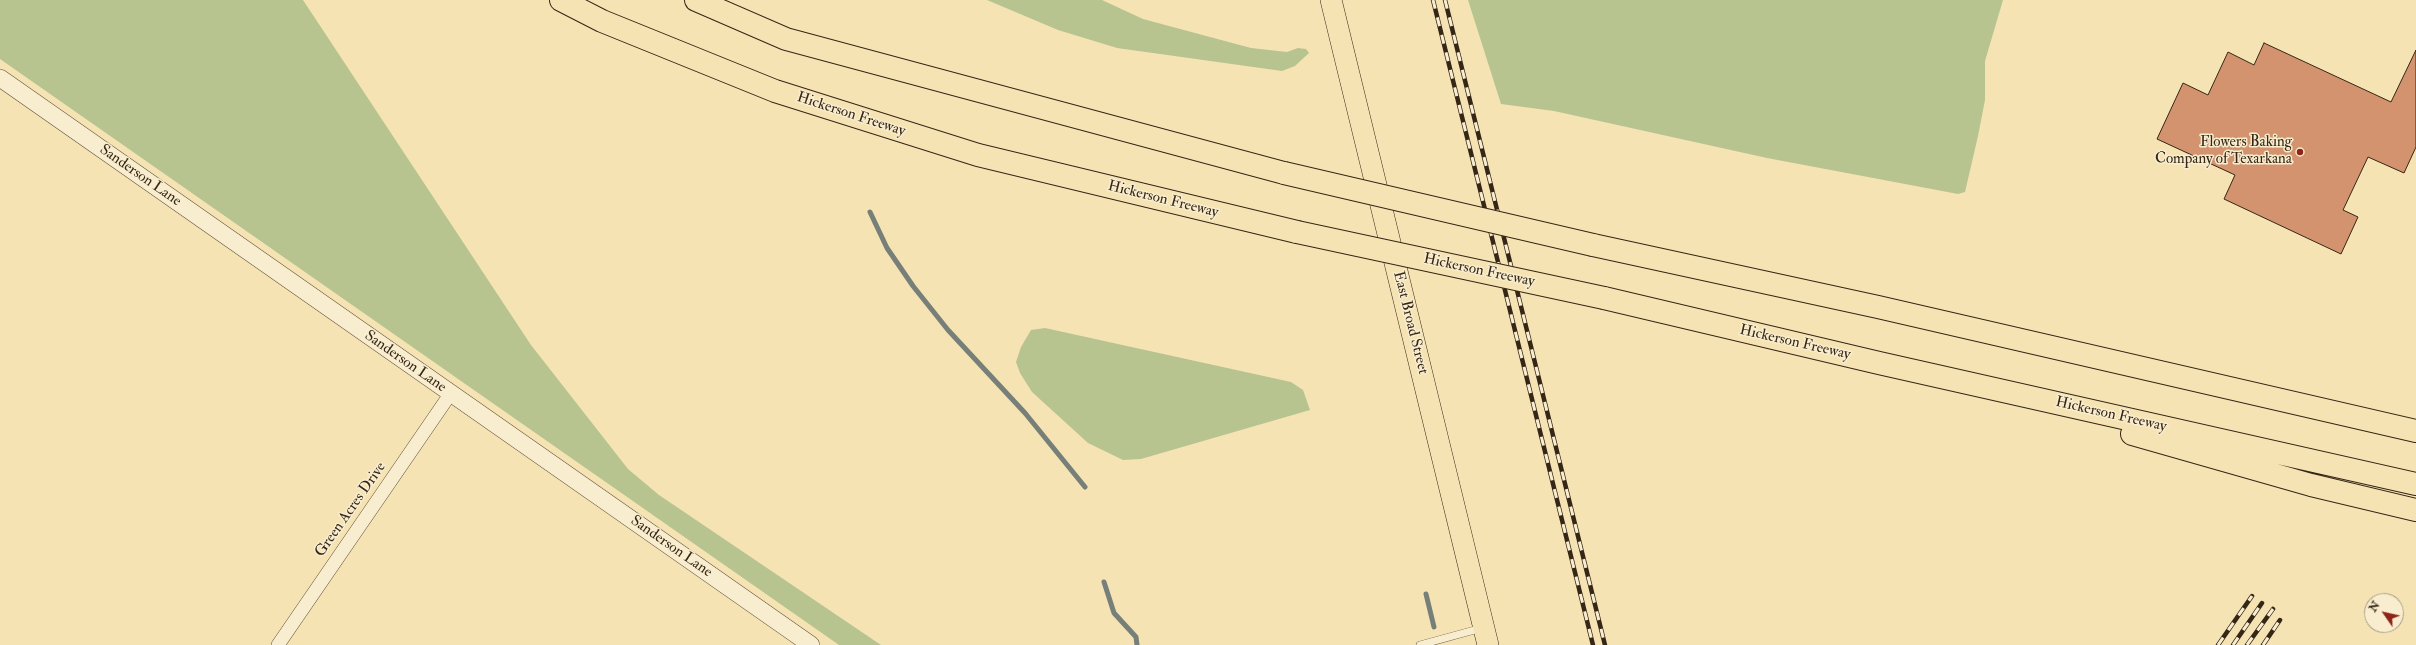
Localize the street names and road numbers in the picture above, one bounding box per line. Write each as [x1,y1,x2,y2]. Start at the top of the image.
street label: Hickerson Freeway [794,89,908,141]
street label: Sanderson Lane [96,141,184,211]
street label: Hickerson Freeway [1106,178,1220,222]
street label: Hickerson Freeway [1422,250,1536,292]
street label: East Broad Street [1389,270,1431,376]
street label: Hickerson Freeway [1738,321,1852,365]
street label: Sanderson Lane [361,327,449,397]
street label: Hickerson Freeway [2054,393,2168,437]
street label: Green Acres Drive [312,459,390,561]
street label: Sanderson Lane [627,512,715,582]

